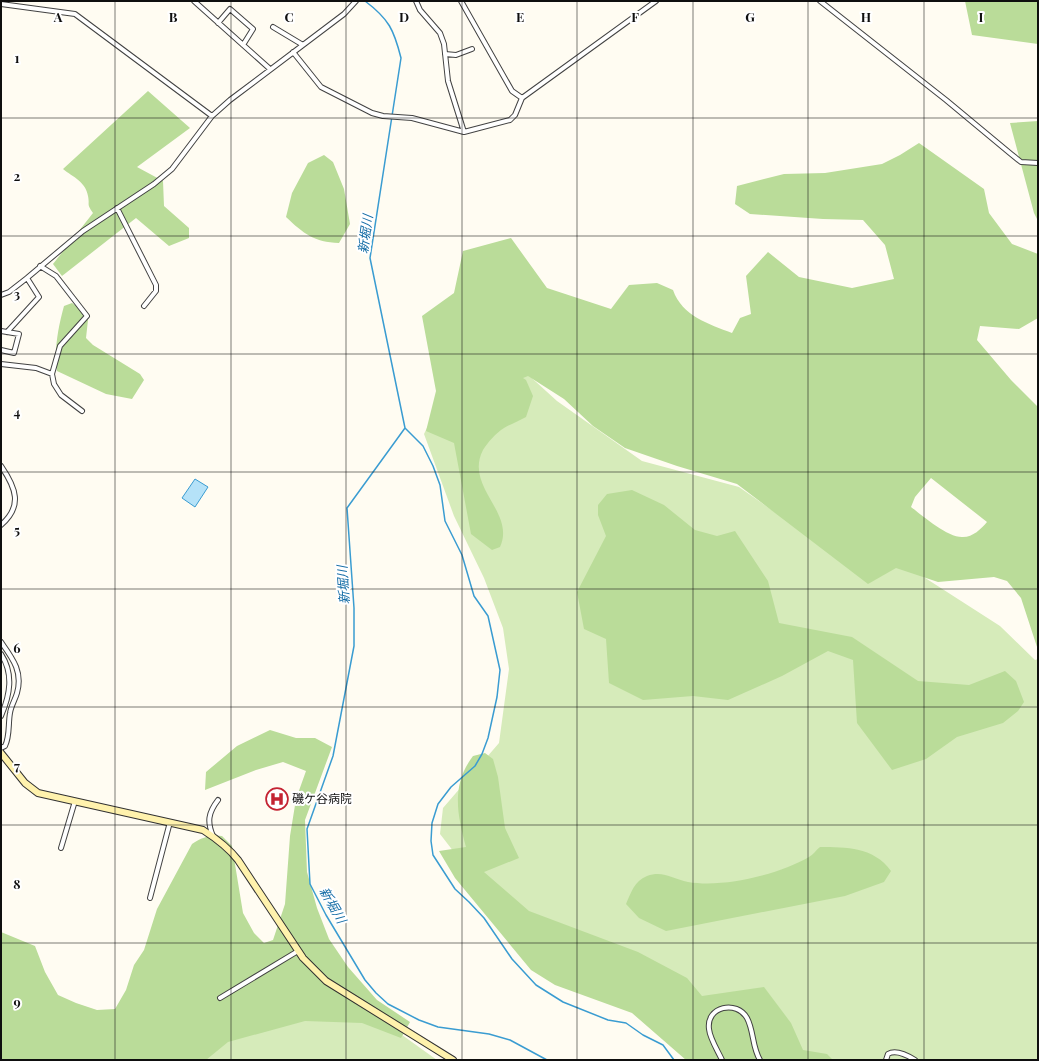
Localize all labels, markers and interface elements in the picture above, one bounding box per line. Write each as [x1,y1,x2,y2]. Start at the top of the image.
text: A [53,8,63,25]
text: B [169,8,178,25]
text: C [284,8,294,25]
text: D [399,8,409,25]
text: E [516,8,524,25]
text: F [631,8,639,25]
text: G [745,8,755,25]
text: H [861,8,871,25]
text: I [979,8,984,25]
text: 1 [15,49,20,66]
text: 2 [14,167,21,184]
water label: 新堀川 [353,211,376,254]
text: 3 [14,285,20,302]
text: 4 [14,403,21,420]
text: 5 [14,521,20,538]
water label: 新堀川 [333,563,352,605]
text: 6 [13,639,21,656]
text: 7 [14,757,20,774]
hospital icon: 磯ケ谷病院 [264,786,290,812]
place label: 磯ケ谷病院 [292,790,352,806]
text: 8 [13,875,21,892]
water label: 新堀川 [316,884,352,928]
text: 9 [13,993,21,1010]

